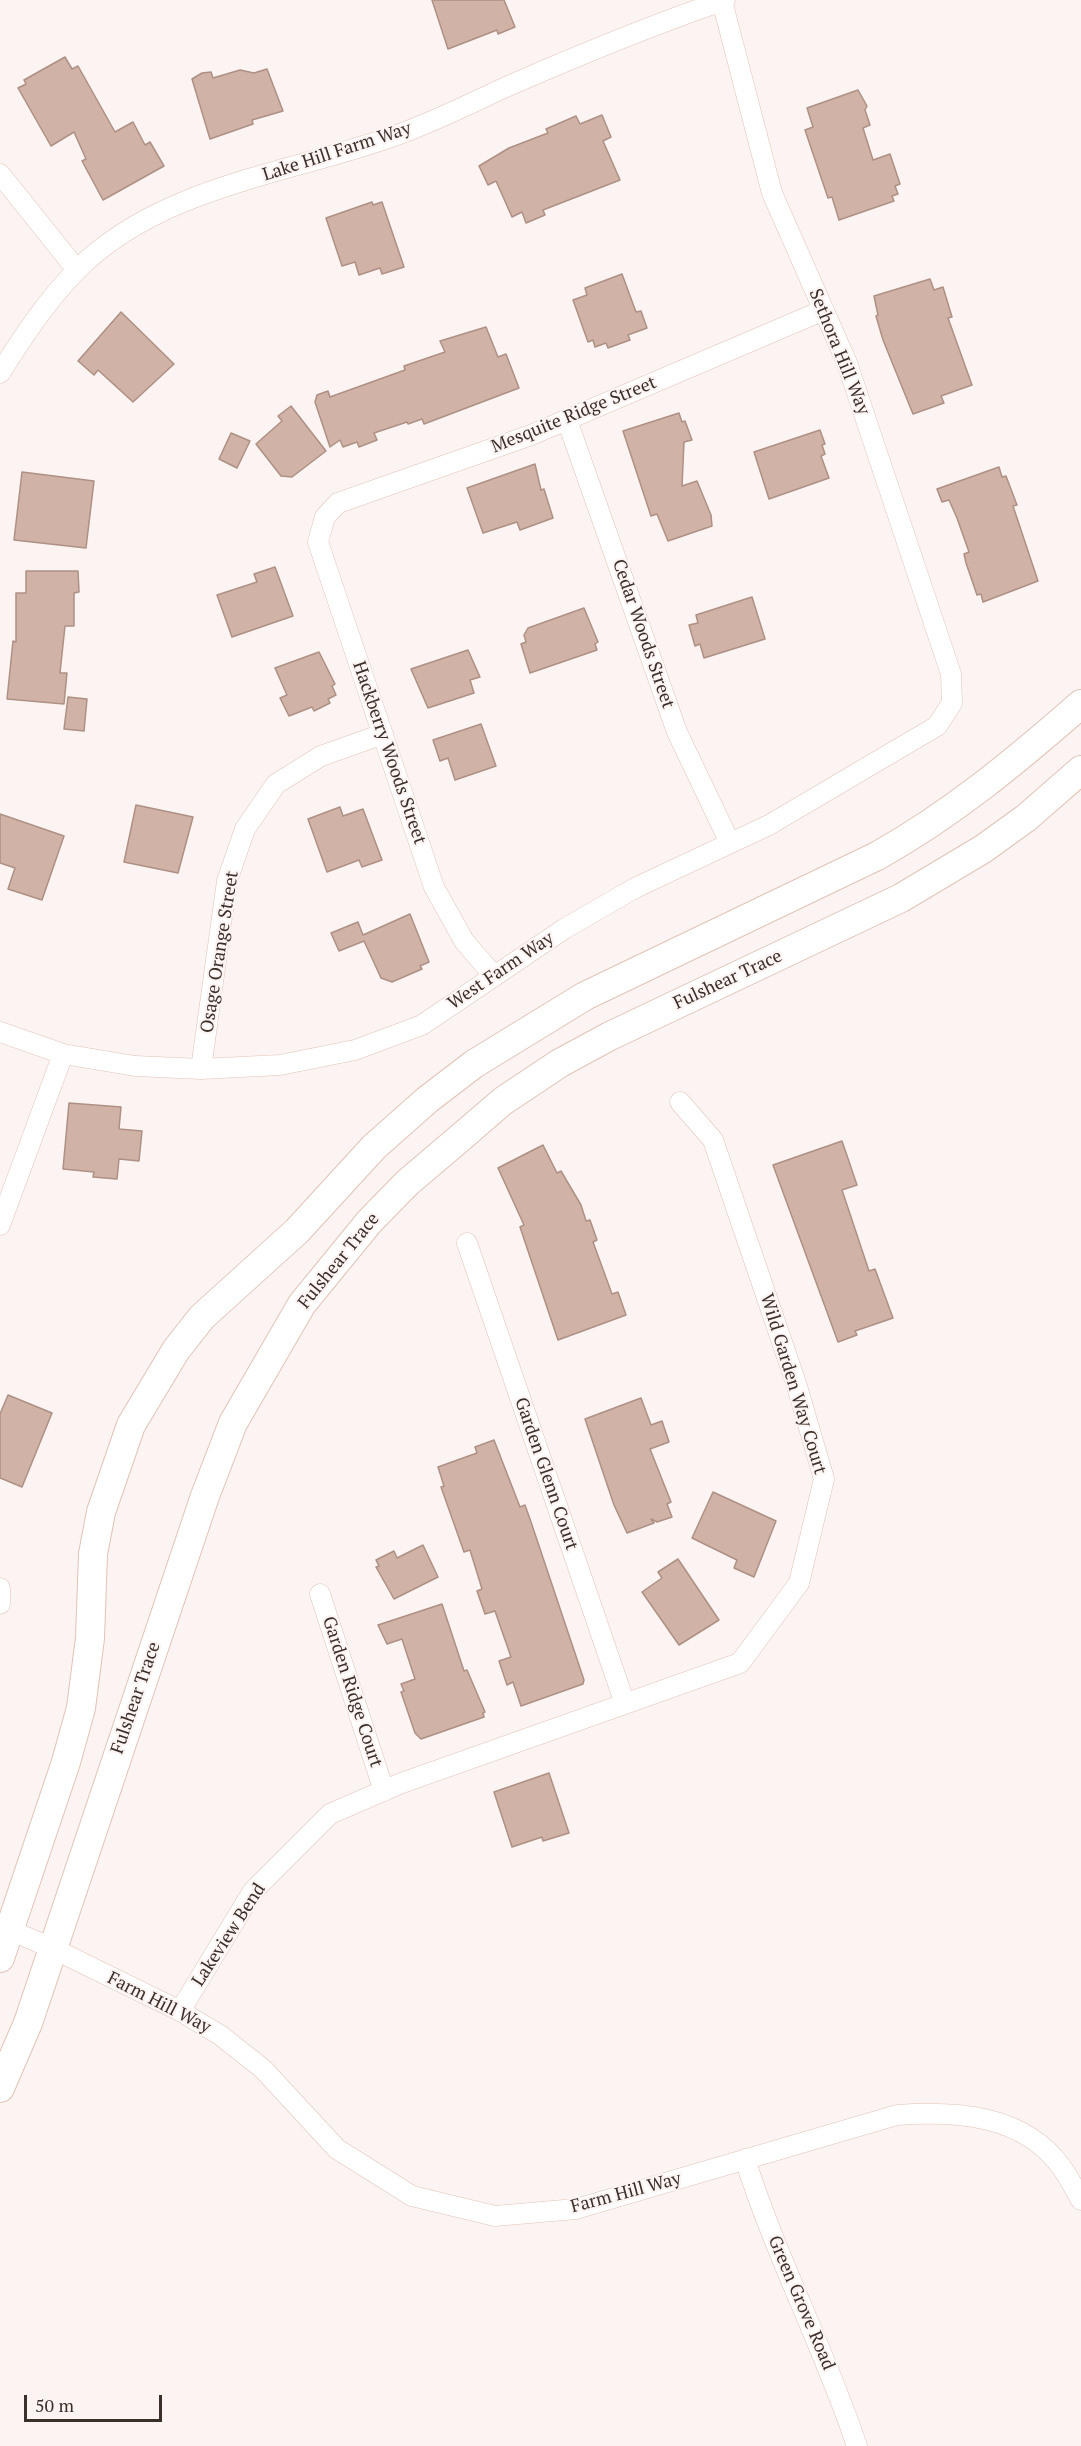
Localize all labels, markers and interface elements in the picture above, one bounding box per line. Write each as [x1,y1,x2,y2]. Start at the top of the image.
street label: Lake Hill Farm Way [260,118,414,186]
street label: Sethora Hill Way [804,286,874,418]
street label: Mesquite Ridge Street [488,372,660,458]
street label: Cedar Woods Street [607,557,679,711]
street label: Hackberry Woods Street [348,659,430,847]
street label: Osage Orange Street [197,869,243,1035]
street label: West Farm Way [444,928,558,1014]
street label: Fulshear Trace [670,945,786,1015]
street label: Fulshear Trace [294,1209,384,1313]
street label: Wild Garden Way Court [755,1291,831,1477]
street label: Garden Glenn Court [510,1395,582,1553]
street label: Garden Ridge Court [317,1614,387,1770]
street label: Fulshear Trace [107,1639,165,1757]
street label: Lakeview Bend [188,1879,270,1991]
street label: Farm Hill Way [104,1968,214,2038]
street label: Farm Hill Way [569,2168,683,2218]
street label: Green Grove Road [763,2233,839,2373]
scale bar [27,2383,165,2421]
text: 50 m [35,2393,74,2417]

